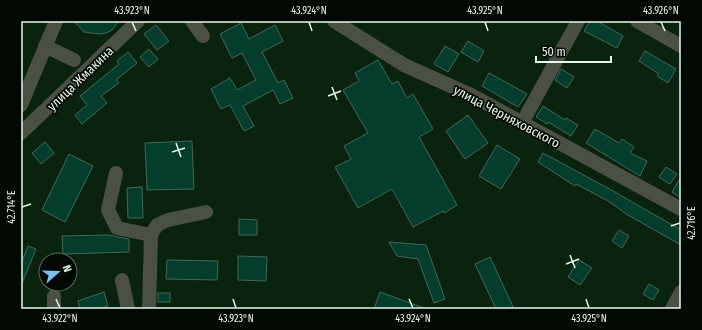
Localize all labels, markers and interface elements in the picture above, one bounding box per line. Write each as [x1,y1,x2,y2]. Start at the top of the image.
text: 43.923°N [114,5,150,17]
text: 43.924°N [291,5,327,17]
text: 43.925°N [467,5,503,17]
text: 43.926°N [643,5,679,17]
scale bar [536,38,611,64]
street label: улица Жмакина [44,43,116,114]
text: 50 m [542,45,566,59]
street label: улица Черняховского [451,82,563,151]
text: 42.714°E [6,190,18,224]
text: 42.716°E [686,206,698,240]
north arrow [38,252,78,292]
text: N [60,263,74,274]
text: 43.922°N [42,313,78,325]
text: 43.923°N [218,313,254,325]
text: 43.924°N [395,313,431,325]
text: 43.925°N [571,313,607,325]

